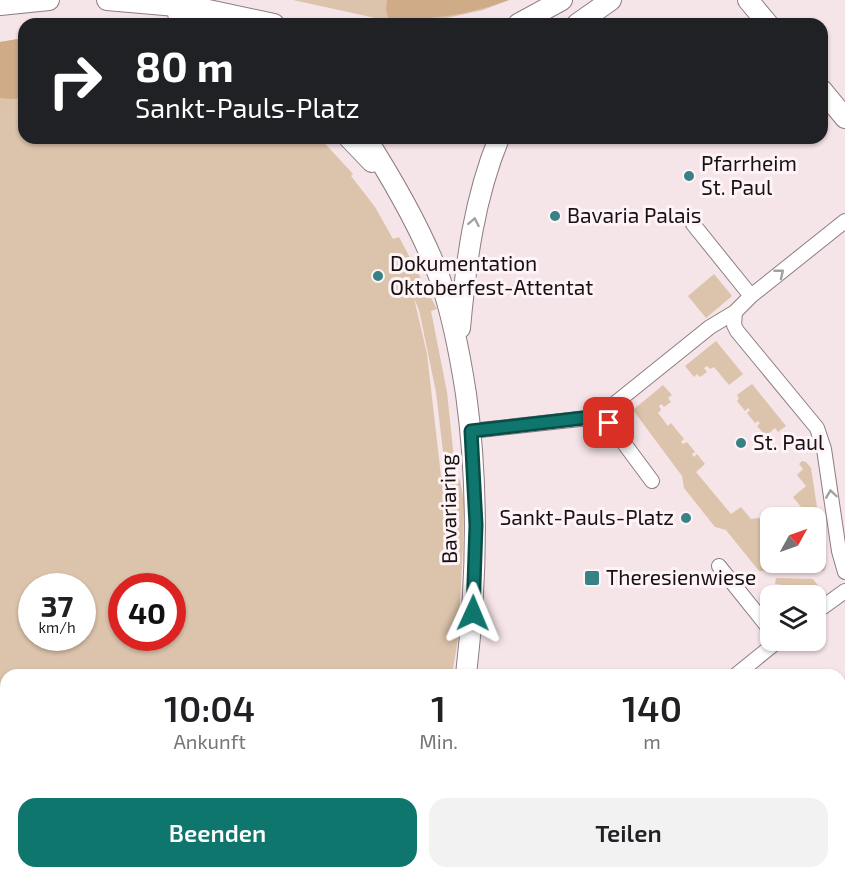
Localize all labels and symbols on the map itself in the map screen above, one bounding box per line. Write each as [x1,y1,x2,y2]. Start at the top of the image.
place label: Pfarrheim St. Paul [701,150,797,199]
marker: Pfarrheim St. Paul [682,169,696,183]
place label: Bavaria Palais [567,202,701,227]
marker: Bavaria Palais [548,209,562,223]
one-way arrow [467,217,480,227]
place label: Dokumentation Oktoberfest-Attentat [390,250,593,299]
marker: Dokumentation Oktoberfest-Attentat [371,269,385,283]
one-way arrow [773,270,784,281]
pin [583,397,634,448]
place label: St. Paul [753,429,825,454]
marker: St. Paul [734,436,748,450]
street label: Bavariaring [434,454,461,564]
one-way arrow [825,489,837,498]
place label: Sankt-Pauls-Platz [499,504,674,529]
north arrow [760,507,826,573]
marker: Sankt-Pauls-Platz [679,511,693,525]
place label: Theresienwiese [606,564,756,589]
marker: Theresienwiese [583,569,601,587]
speed limit sign: 40 [108,573,186,651]
position arrow [441,581,505,645]

